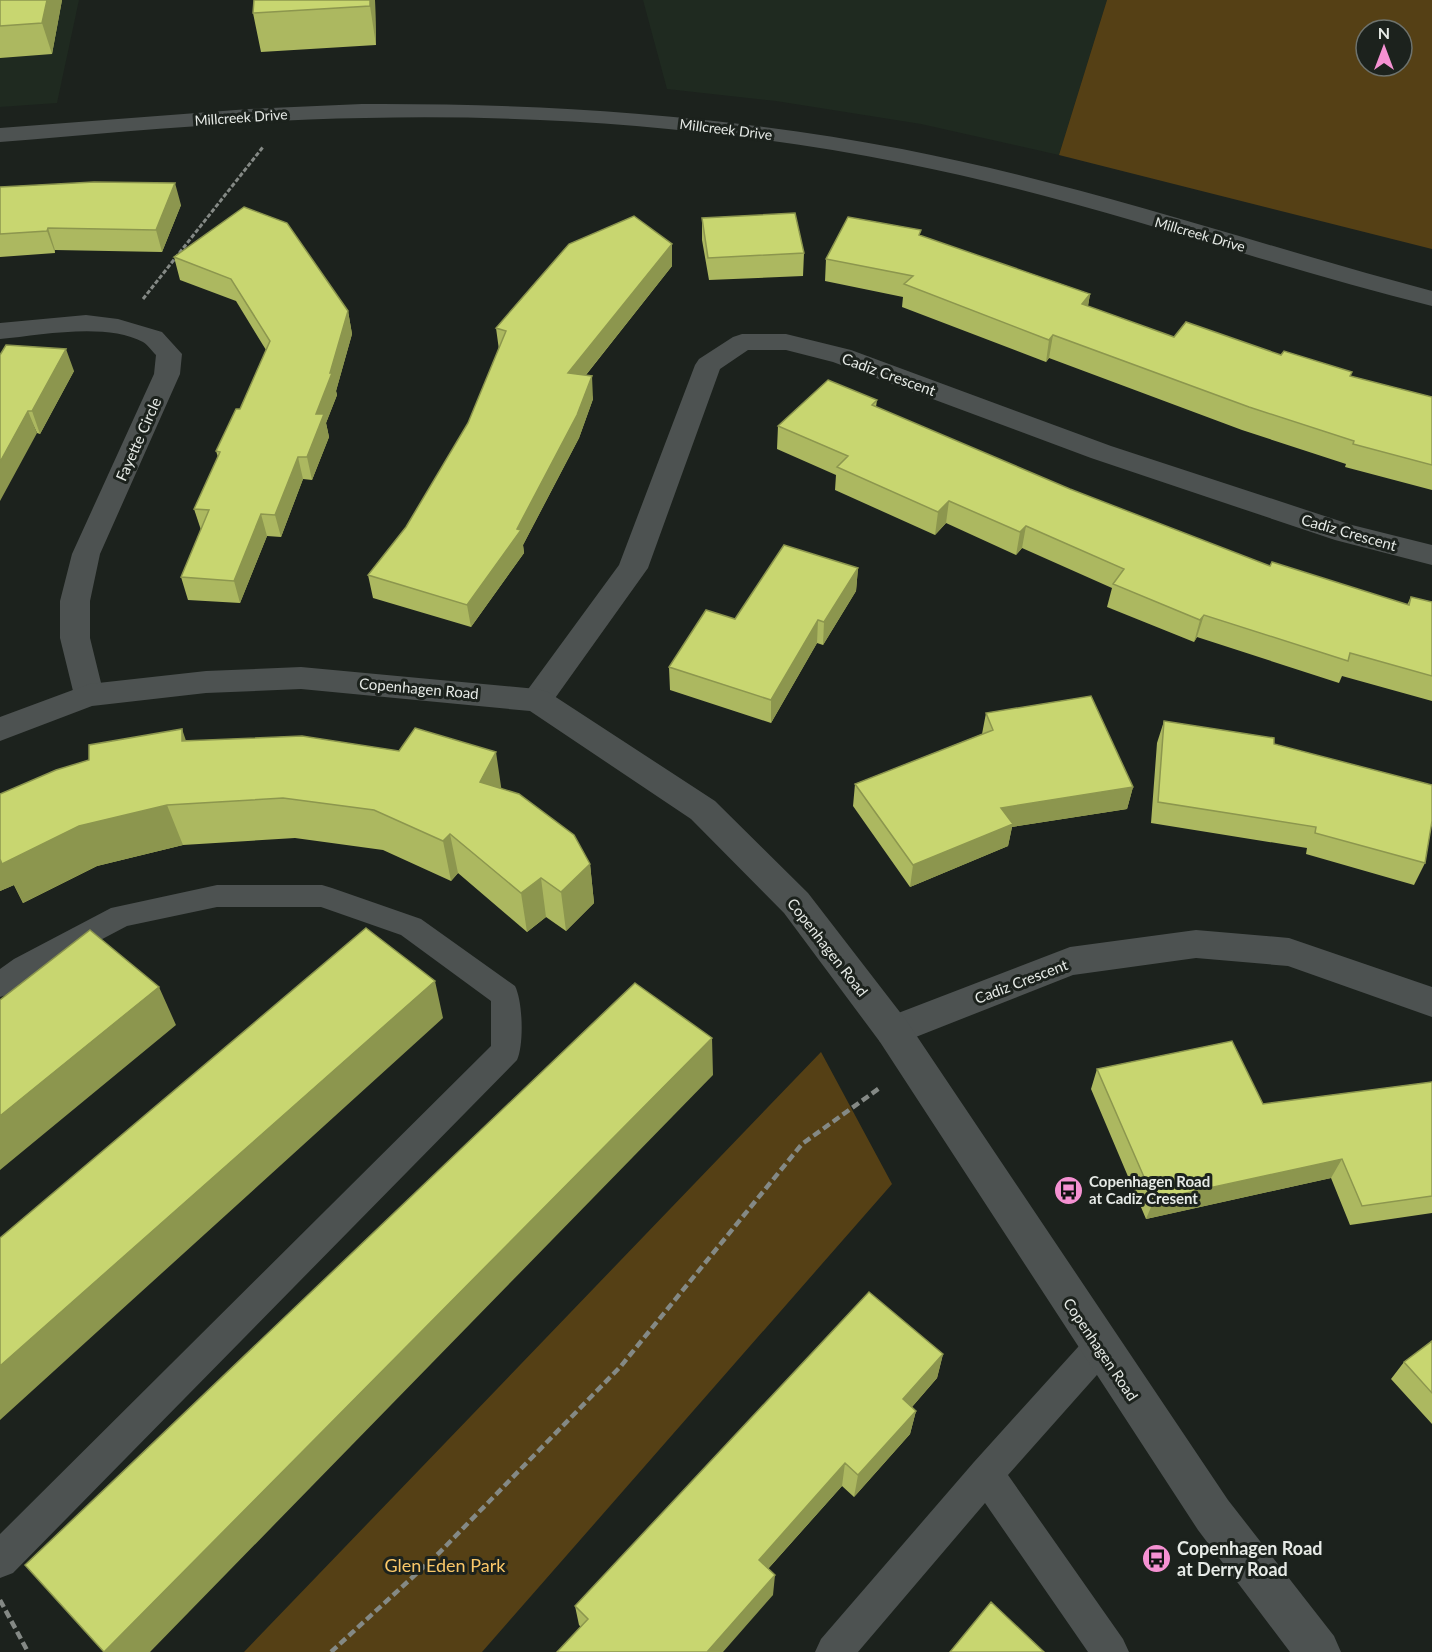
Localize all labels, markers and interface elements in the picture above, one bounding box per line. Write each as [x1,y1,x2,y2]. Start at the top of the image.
north arrow [1354,18,1414,78]
text: N [1378,23,1390,42]
street label: Millcreek Drive [194,105,288,129]
street label: Millcreek Drive [679,115,773,143]
street label: Millcreek Drive [1153,213,1247,255]
street label: Cadiz Crescent [840,349,939,399]
street label: Fayette Circle [112,394,164,484]
street label: Cadiz Crescent [1299,510,1399,554]
street label: Copenhagen Road [358,674,480,702]
street label: Copenhagen Road [784,894,872,1000]
street label: Cadiz Crescent [972,955,1071,1007]
place label: Copenhagen Road at Cadiz Cresent [1089,1172,1210,1207]
bus stop icon: Copenhagen Road at Cadiz Cresent [1052,1174,1084,1206]
street label: Copenhagen Road [1060,1294,1142,1404]
place label: Copenhagen Road at Derry Road [1177,1537,1322,1580]
bus stop icon: Copenhagen Road at Derry Road [1140,1542,1172,1574]
park label: Glen Eden Park [385,1554,506,1576]

